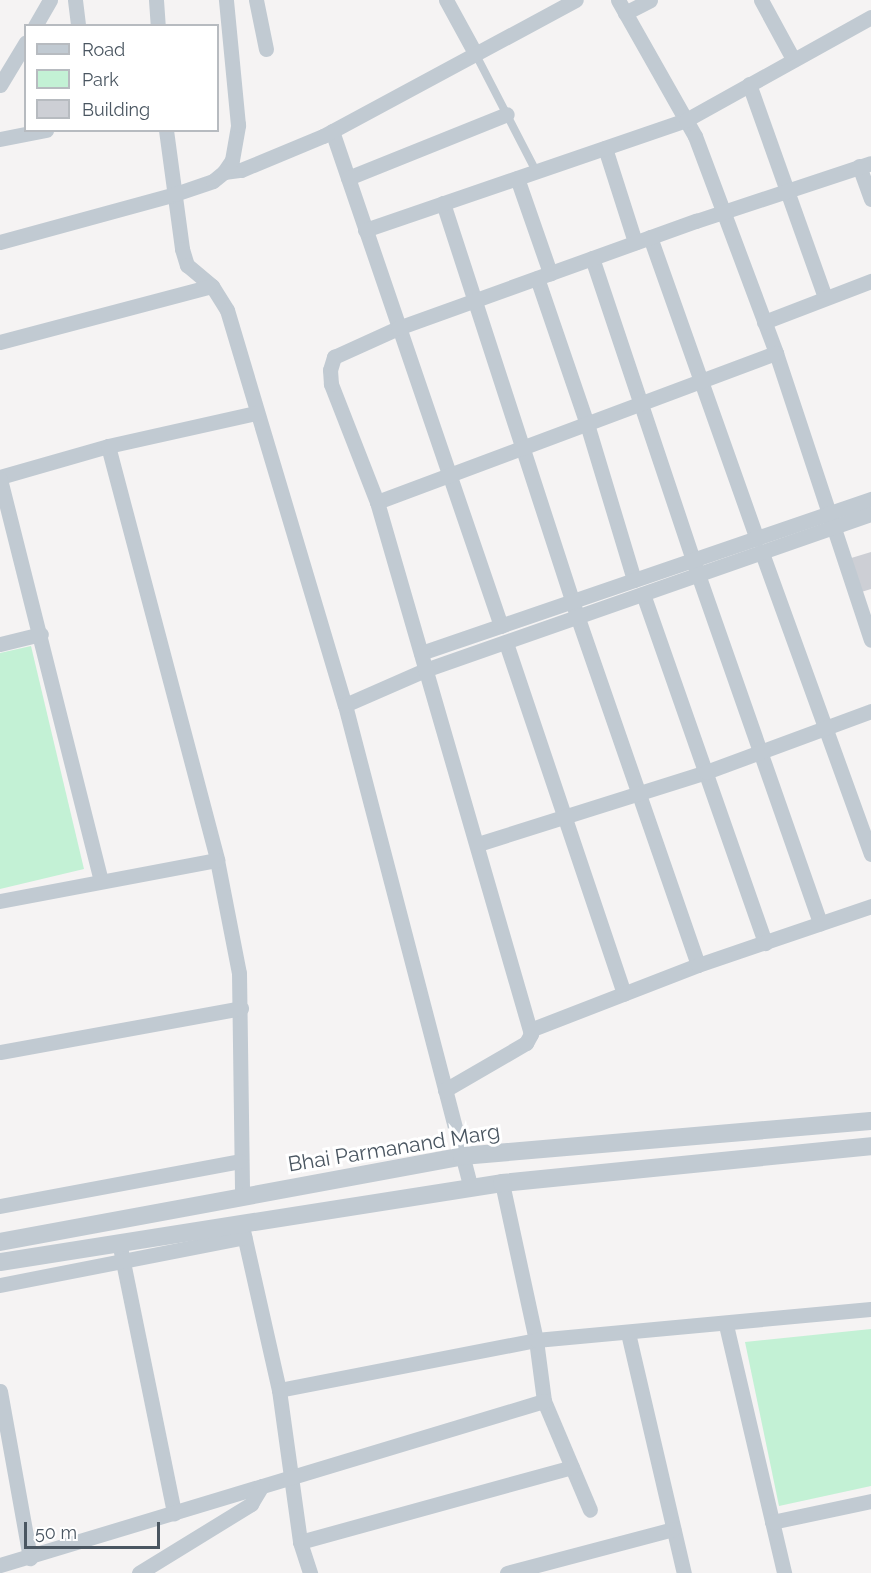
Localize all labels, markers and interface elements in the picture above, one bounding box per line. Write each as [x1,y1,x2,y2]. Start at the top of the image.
legend [24,24,219,132]
text: Road [82,39,125,60]
text: Park [82,69,119,90]
text: Building [82,99,150,120]
street label: Bhai Parmanand Marg [286,1119,502,1177]
scale bar [27,1510,164,1548]
text: 50 m [35,1522,77,1543]

